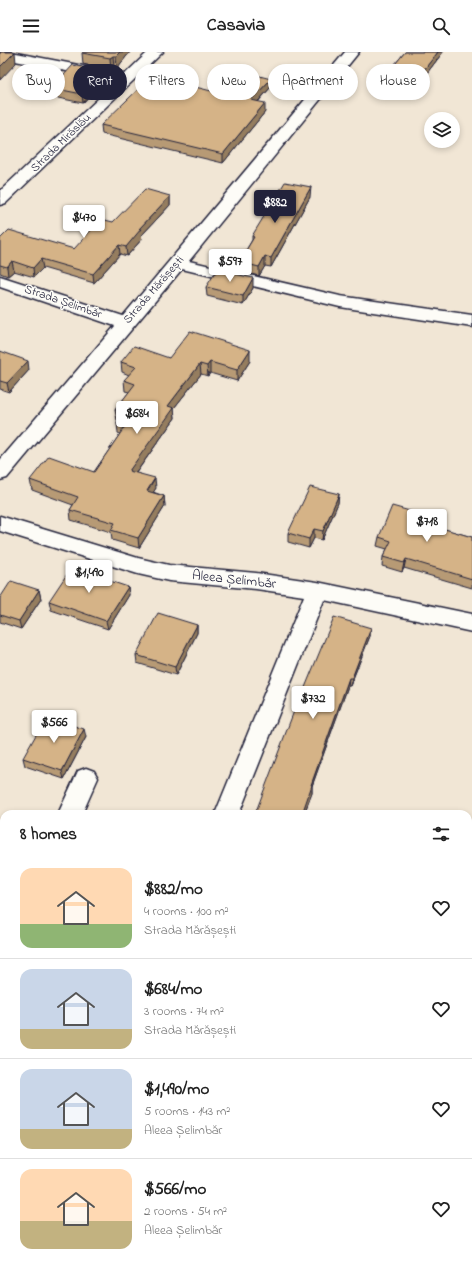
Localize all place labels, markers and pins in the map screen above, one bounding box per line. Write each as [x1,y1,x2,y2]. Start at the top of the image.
pin: $882 [251,190,299,224]
pin: $470 [60,205,108,239]
pin: $597 [206,249,254,283]
pin: $684 [113,401,161,435]
pin: $718 [403,509,451,543]
pin: $1,490 [56,560,122,594]
pin: $732 [289,686,337,720]
pin: $566 [30,710,78,744]

